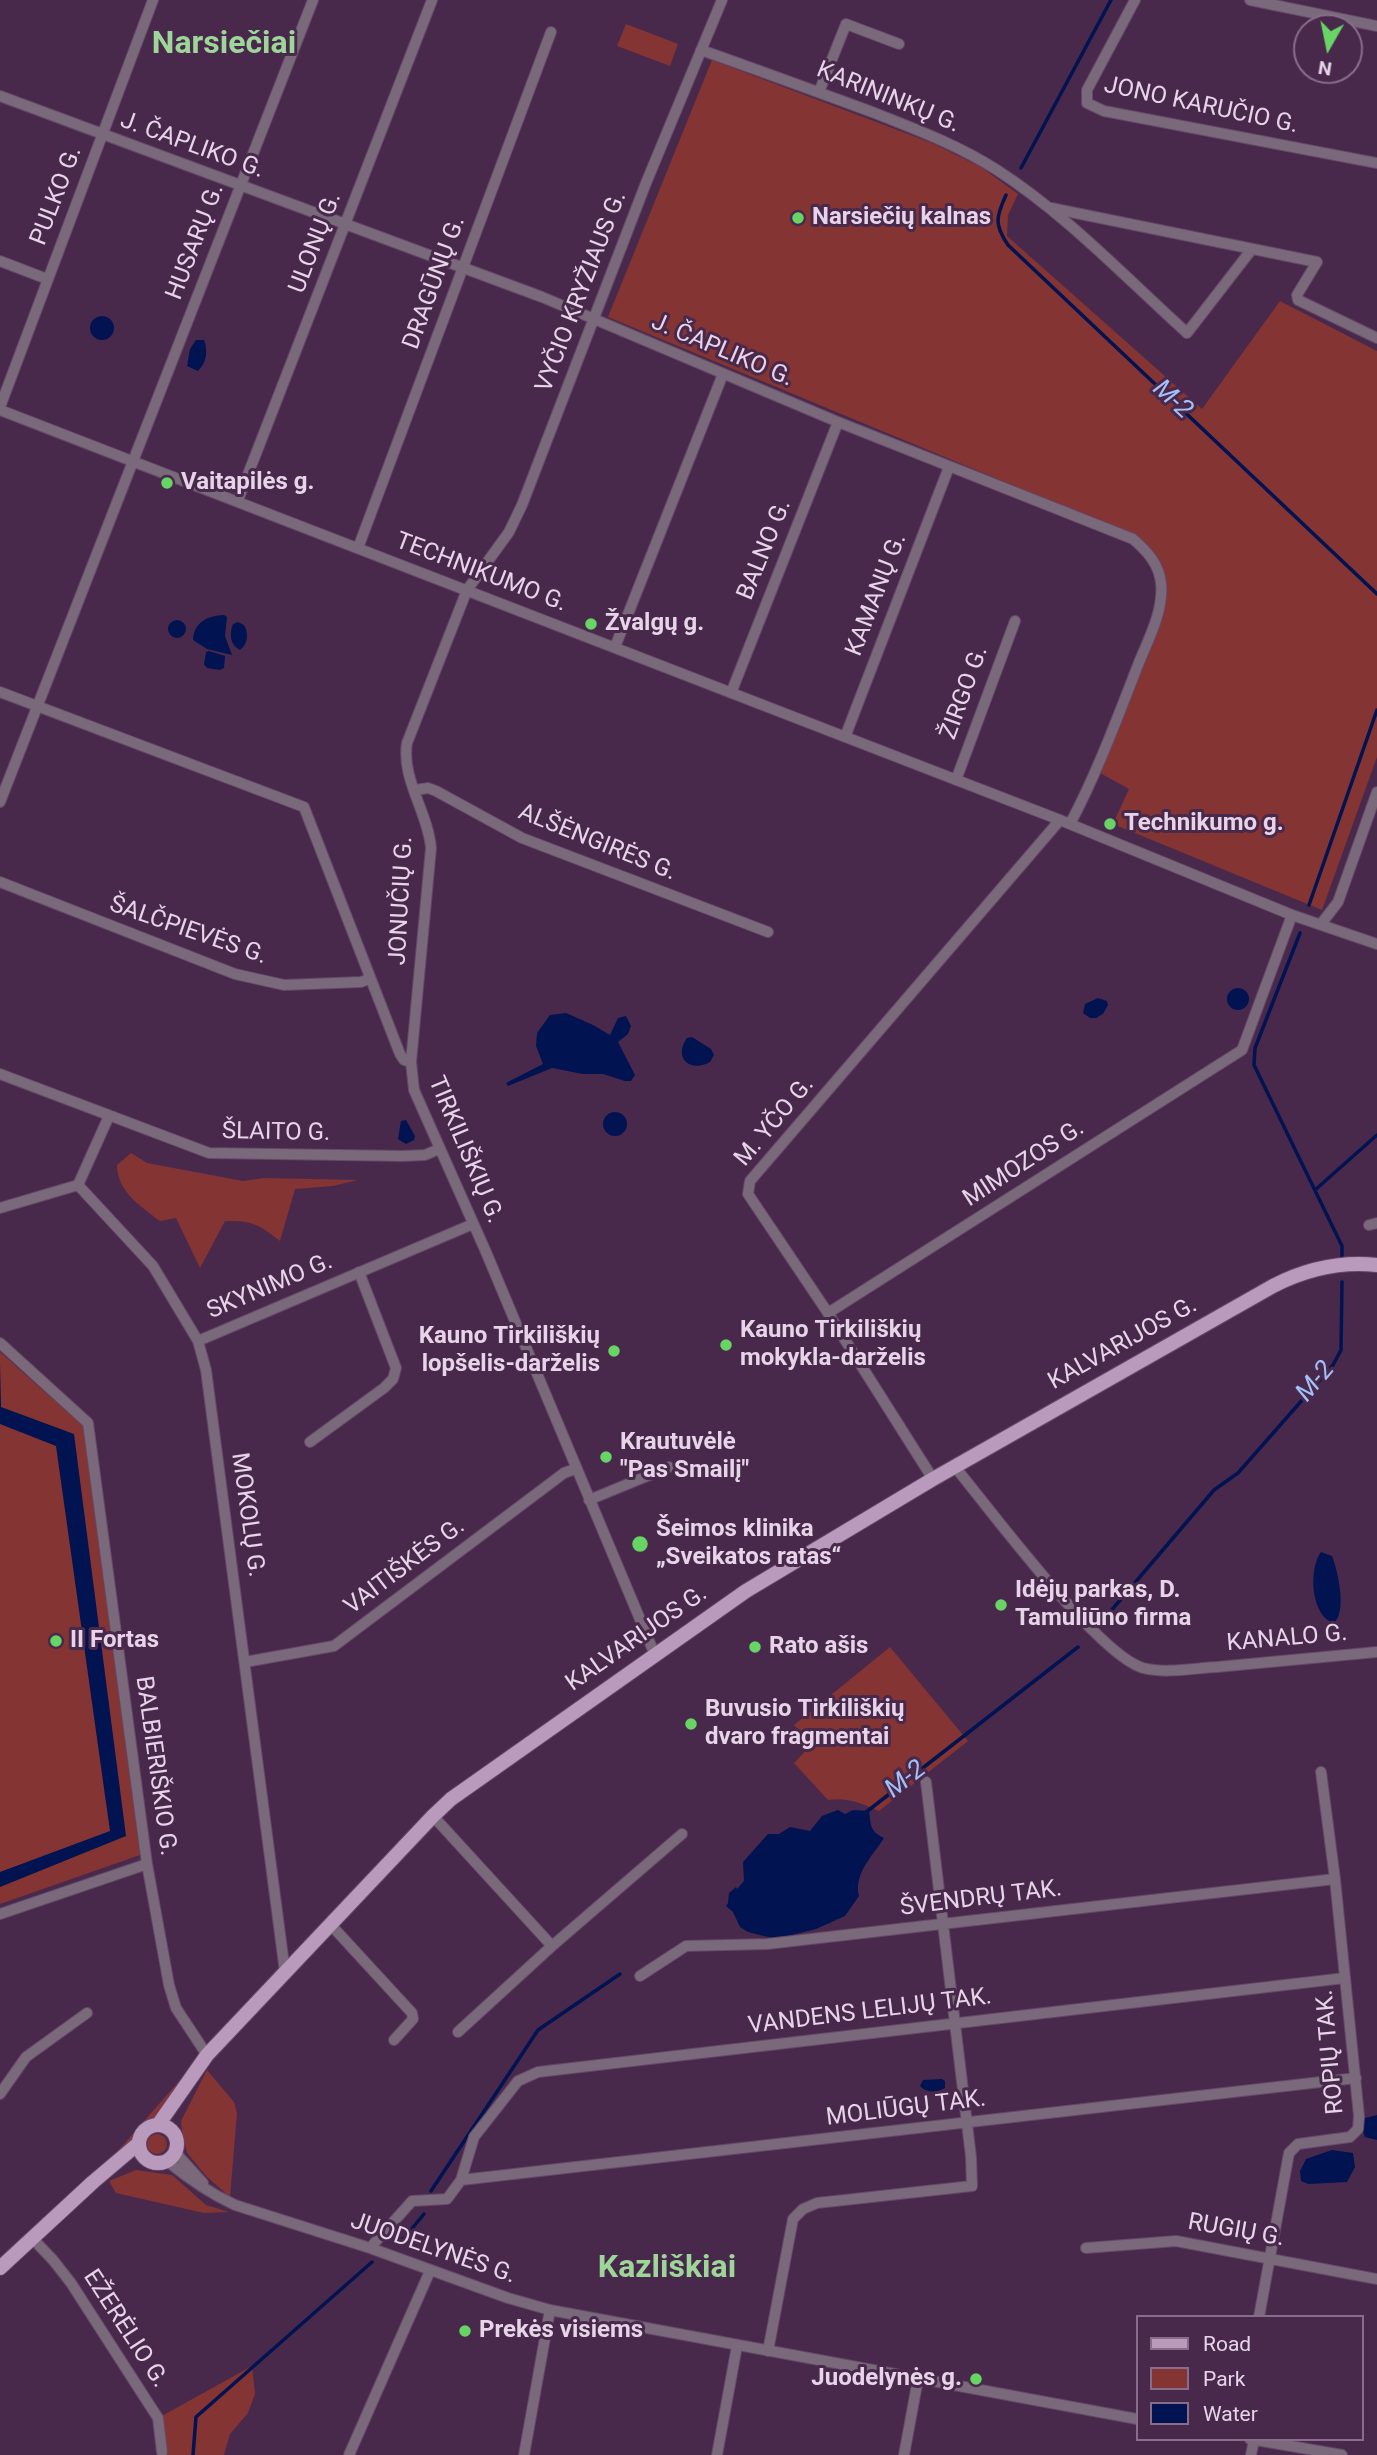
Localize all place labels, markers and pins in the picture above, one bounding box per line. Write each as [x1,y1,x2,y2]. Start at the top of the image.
place label: Narsiečių kalnas [812,204,991,232]
marker: Narsiečių kalnas [790,210,806,226]
place label: Vaitapilės g. [181,469,314,497]
marker: Vaitapilės g. [159,475,175,491]
place label: Žvalgų g. [605,610,704,638]
marker: Žvalgų g. [583,616,599,632]
place label: Technikumo g. [1124,810,1284,838]
marker: Technikumo g. [1102,816,1118,832]
place label: Kauno Tirkiliškių mokykla-darželis [740,1317,926,1373]
place label: Kauno Tirkiliškių lopšelis-darželis [419,1323,600,1379]
marker: Kauno Tirkiliškių mokykla-darželis [718,1337,734,1353]
marker: Kauno Tirkiliškių lopšelis-darželis [606,1343,622,1359]
place label: Krautuvėlė "Pas Smailį" [620,1429,749,1485]
marker: Krautuvėlė "Pas Smailį" [598,1449,614,1465]
place label: Šeimos klinika „Sveikatos ratas“ [656,1516,841,1572]
marker: Šeimos klinika „Sveikatos ratas“ [630,1534,650,1554]
place label: Idėjų parkas, D. Tamuliūno firma [1015,1577,1191,1633]
marker: Idėjų parkas, D. Tamuliūno firma [993,1597,1009,1613]
place label: II Fortas [70,1627,159,1655]
marker: II Fortas [48,1633,64,1649]
place label: Rato ašis [769,1633,868,1661]
marker: Rato ašis [747,1639,763,1655]
place label: Buvusio Tirkiliškių dvaro fragmentai [705,1696,904,1752]
marker: Buvusio Tirkiliškių dvaro fragmentai [683,1716,699,1732]
place label: Prekės visiems [479,2317,643,2345]
marker: Prekės visiems [457,2323,473,2339]
place label: Juodelynės g. [811,2365,962,2393]
marker: Juodelynės g. [968,2371,984,2387]

